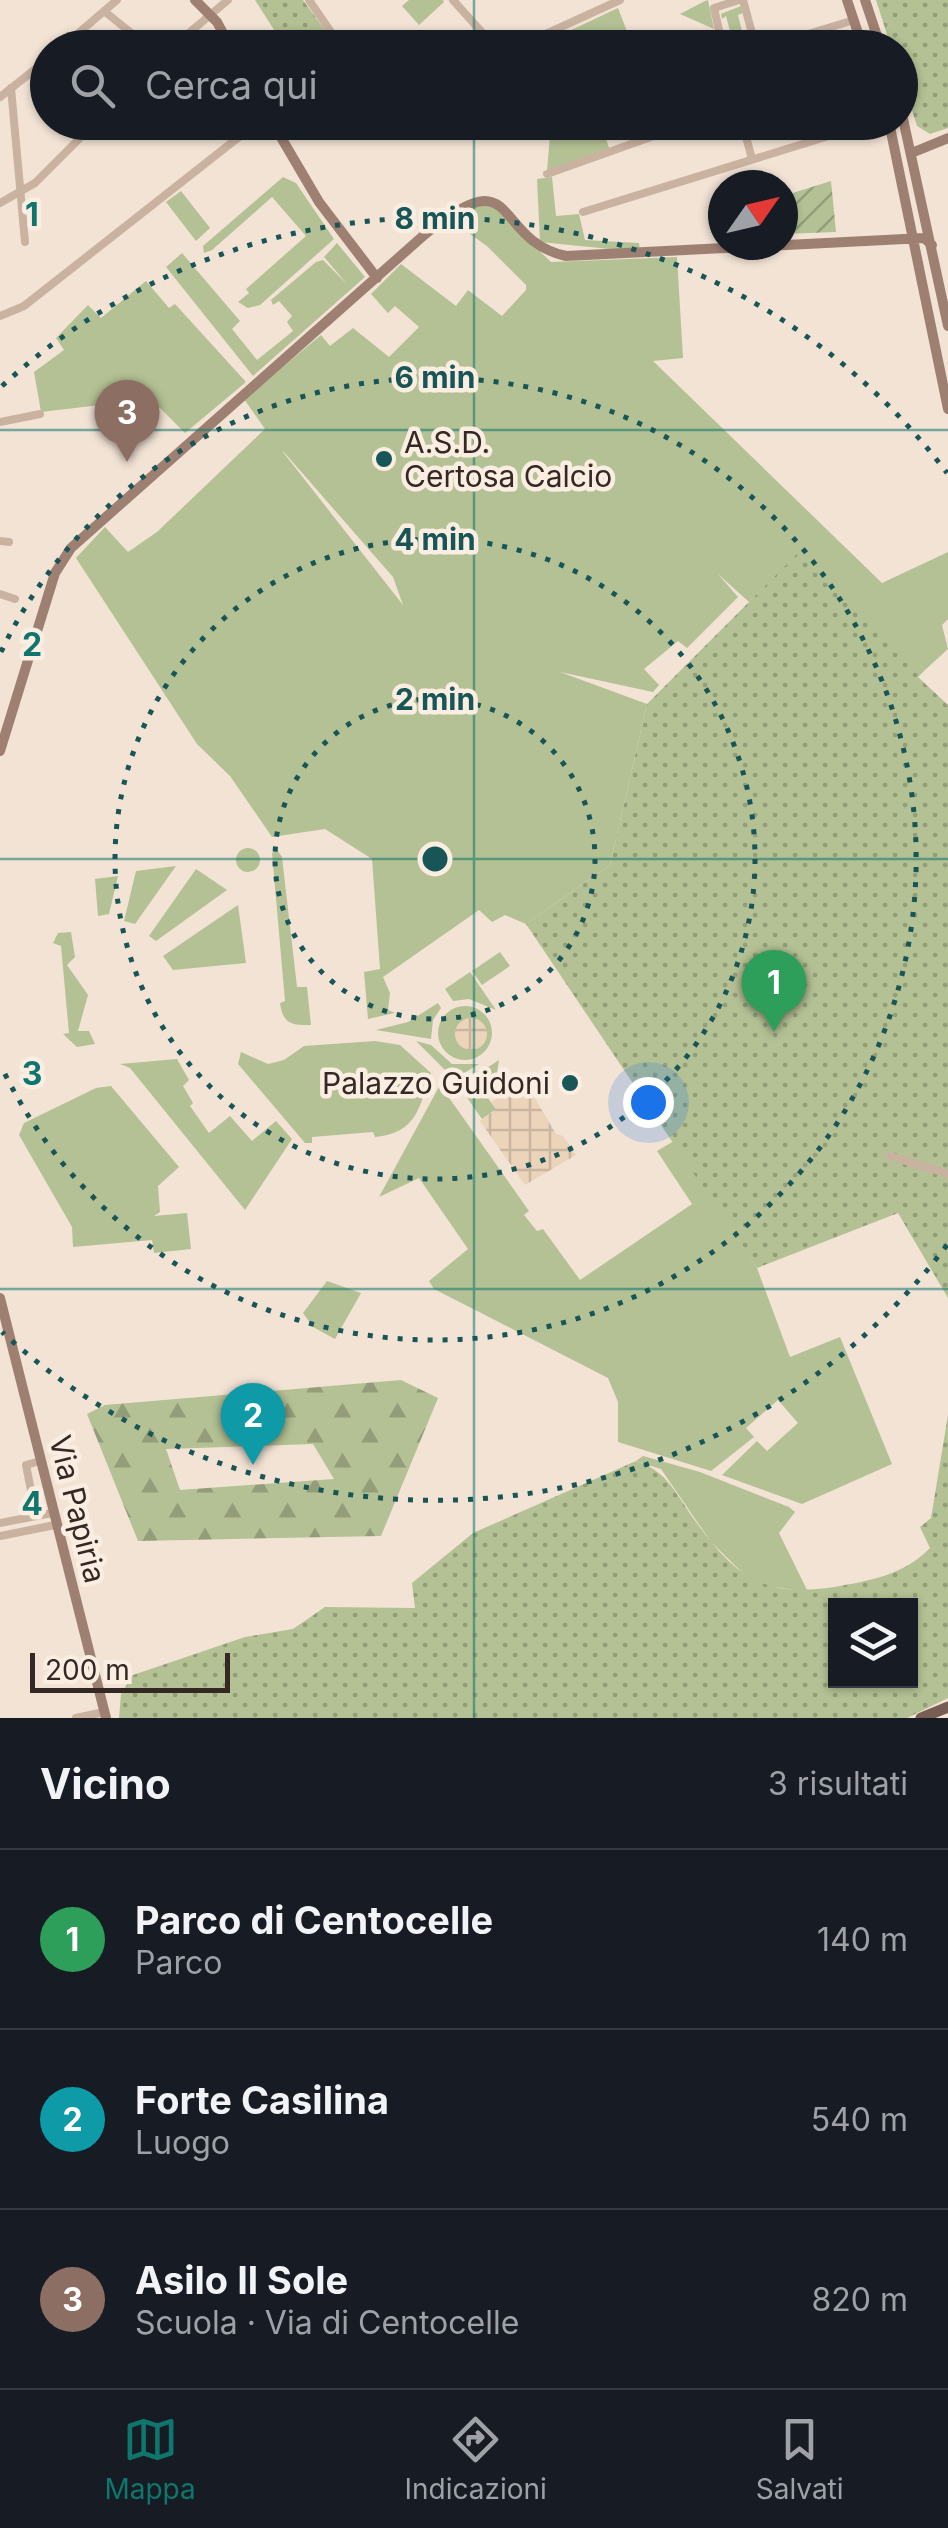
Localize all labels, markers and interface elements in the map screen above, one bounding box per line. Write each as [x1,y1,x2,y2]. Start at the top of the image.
search box [30,30,918,140]
icon: search [65,58,120,113]
text: Cerca qui [145,62,318,108]
north arrow [708,170,798,260]
text: 1 [25,195,39,234]
text: 8 min [395,200,475,236]
text: 6 min [395,359,475,395]
pin: 3 [94,380,160,462]
place label: A.S.D. Certosa Calcio [404,424,612,494]
marker: A.S.D. Certosa Calcio [373,448,395,470]
text: 4 min [394,521,476,557]
text: 2 [22,625,42,664]
text: 2 min [395,681,475,717]
centre of rings [417,841,453,877]
pin: 1 [742,950,806,1032]
text: 3 [22,1054,42,1093]
place label: Palazzo Guidoni [322,1065,550,1101]
marker: Palazzo Guidoni [559,1072,581,1094]
your location [623,1077,674,1128]
pin: 2 [220,1382,286,1465]
street label: Via Papiria [42,1432,114,1586]
text: 4 [21,1484,43,1523]
map controls [828,1598,918,1688]
button: layers [828,1598,918,1688]
scale bar [30,1648,230,1692]
text: 200 m [45,1653,130,1687]
text: Vicino [40,1758,171,1809]
text: 3 risultati [768,1764,908,1803]
text: Parco di Centocelle [135,1897,493,1943]
text: 1 [66,1920,79,1959]
text: 140 m [817,1920,908,1959]
text: Parco [135,1943,222,1982]
text: Forte Casilina [135,2077,389,2123]
text: 2 [62,2100,83,2139]
text: 540 m [811,2100,908,2139]
text: Luogo [135,2123,230,2162]
text: Asilo Il Sole [135,2257,348,2303]
text: 3 [62,2280,83,2319]
text: 820 m [811,2280,908,2319]
text: Scuola · Via di Centocelle [135,2303,519,2342]
tab: Mappa [104,2412,196,2506]
tab: Indicazioni [405,2412,547,2506]
tab: Salvati [756,2412,844,2506]

